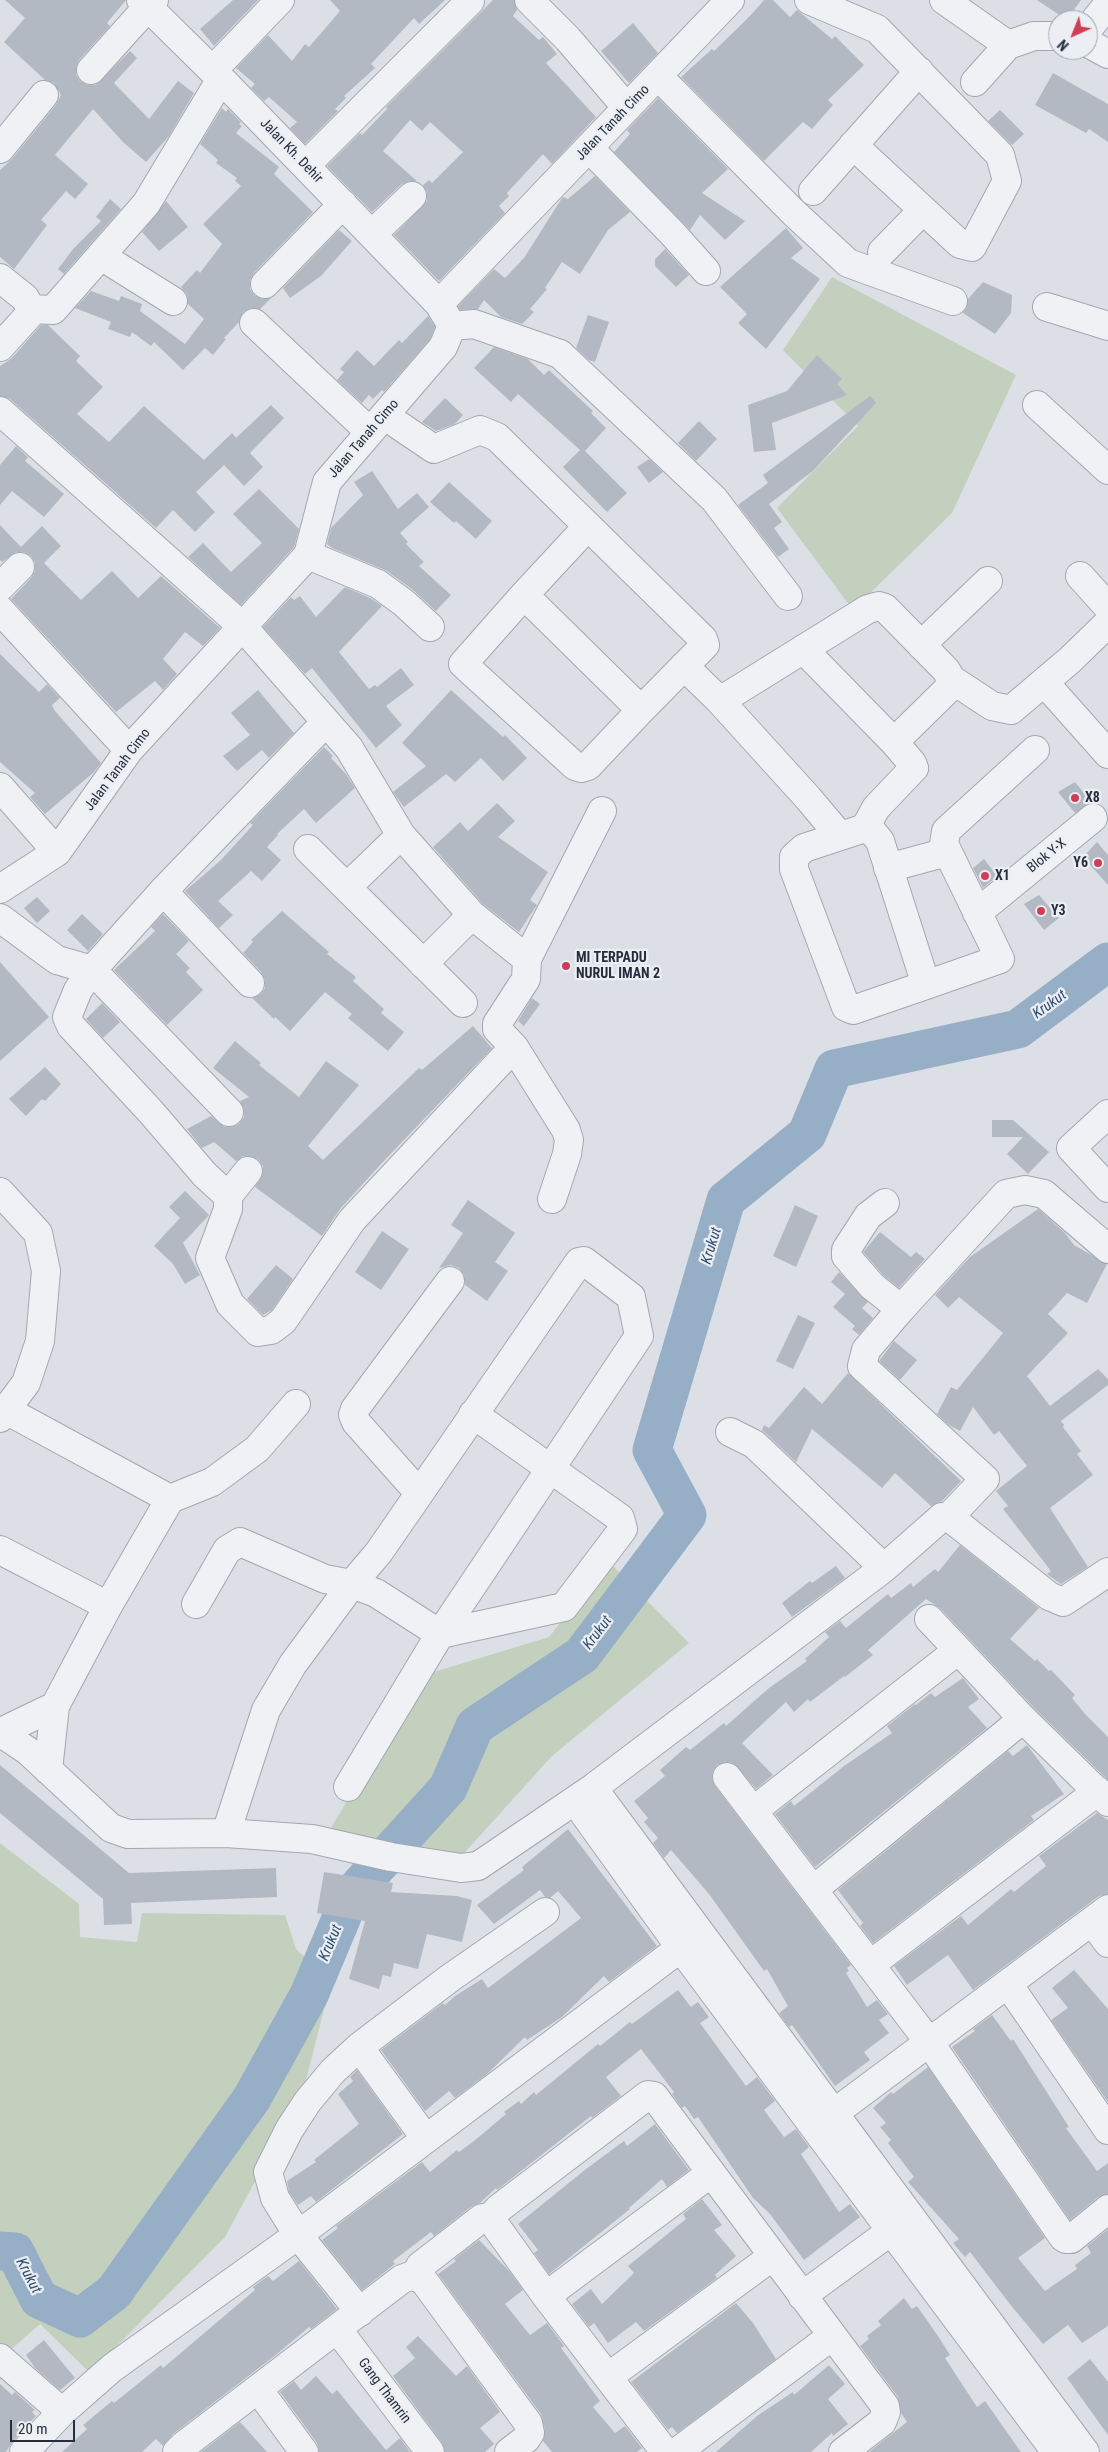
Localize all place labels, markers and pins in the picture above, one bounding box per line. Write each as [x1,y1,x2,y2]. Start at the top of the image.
place label: X8 [1085,790,1100,806]
marker: X8 [1069,792,1081,804]
place label: Y6 [1073,855,1088,871]
marker: Y6 [1092,857,1104,869]
place label: X1 [995,868,1010,884]
marker: X1 [979,870,991,882]
place label: Y3 [1051,903,1066,919]
marker: Y3 [1035,905,1047,917]
place label: MI TERPADU NURUL IMAN 2 [576,950,660,982]
marker: MI TERPADU NURUL IMAN 2 [560,960,572,972]

